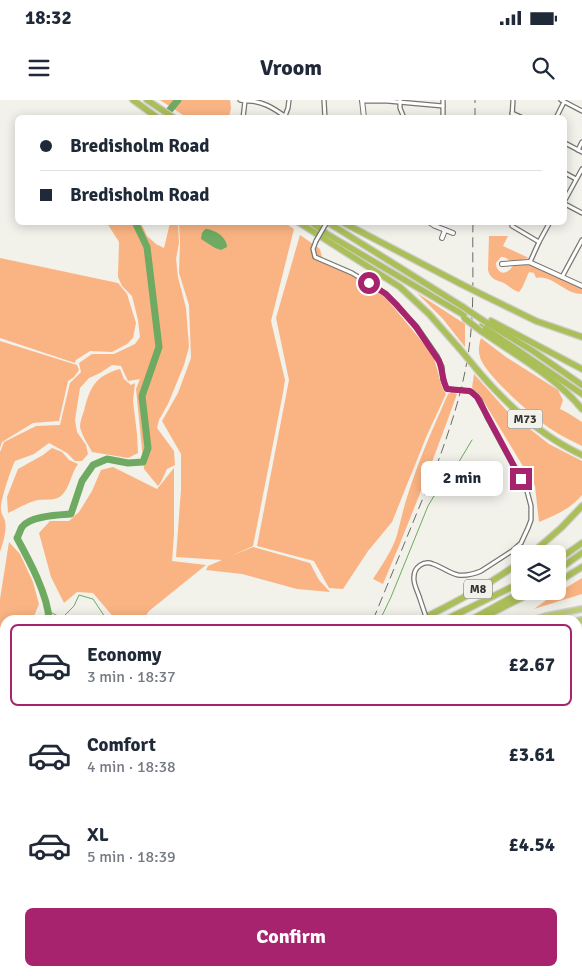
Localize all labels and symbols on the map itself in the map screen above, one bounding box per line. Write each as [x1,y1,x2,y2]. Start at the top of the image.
route start [358,272,380,294]
road number: M73 [508,410,542,428]
callout: 2 min [421,462,504,496]
route end [510,468,532,490]
road number: M8 [464,579,492,598]

